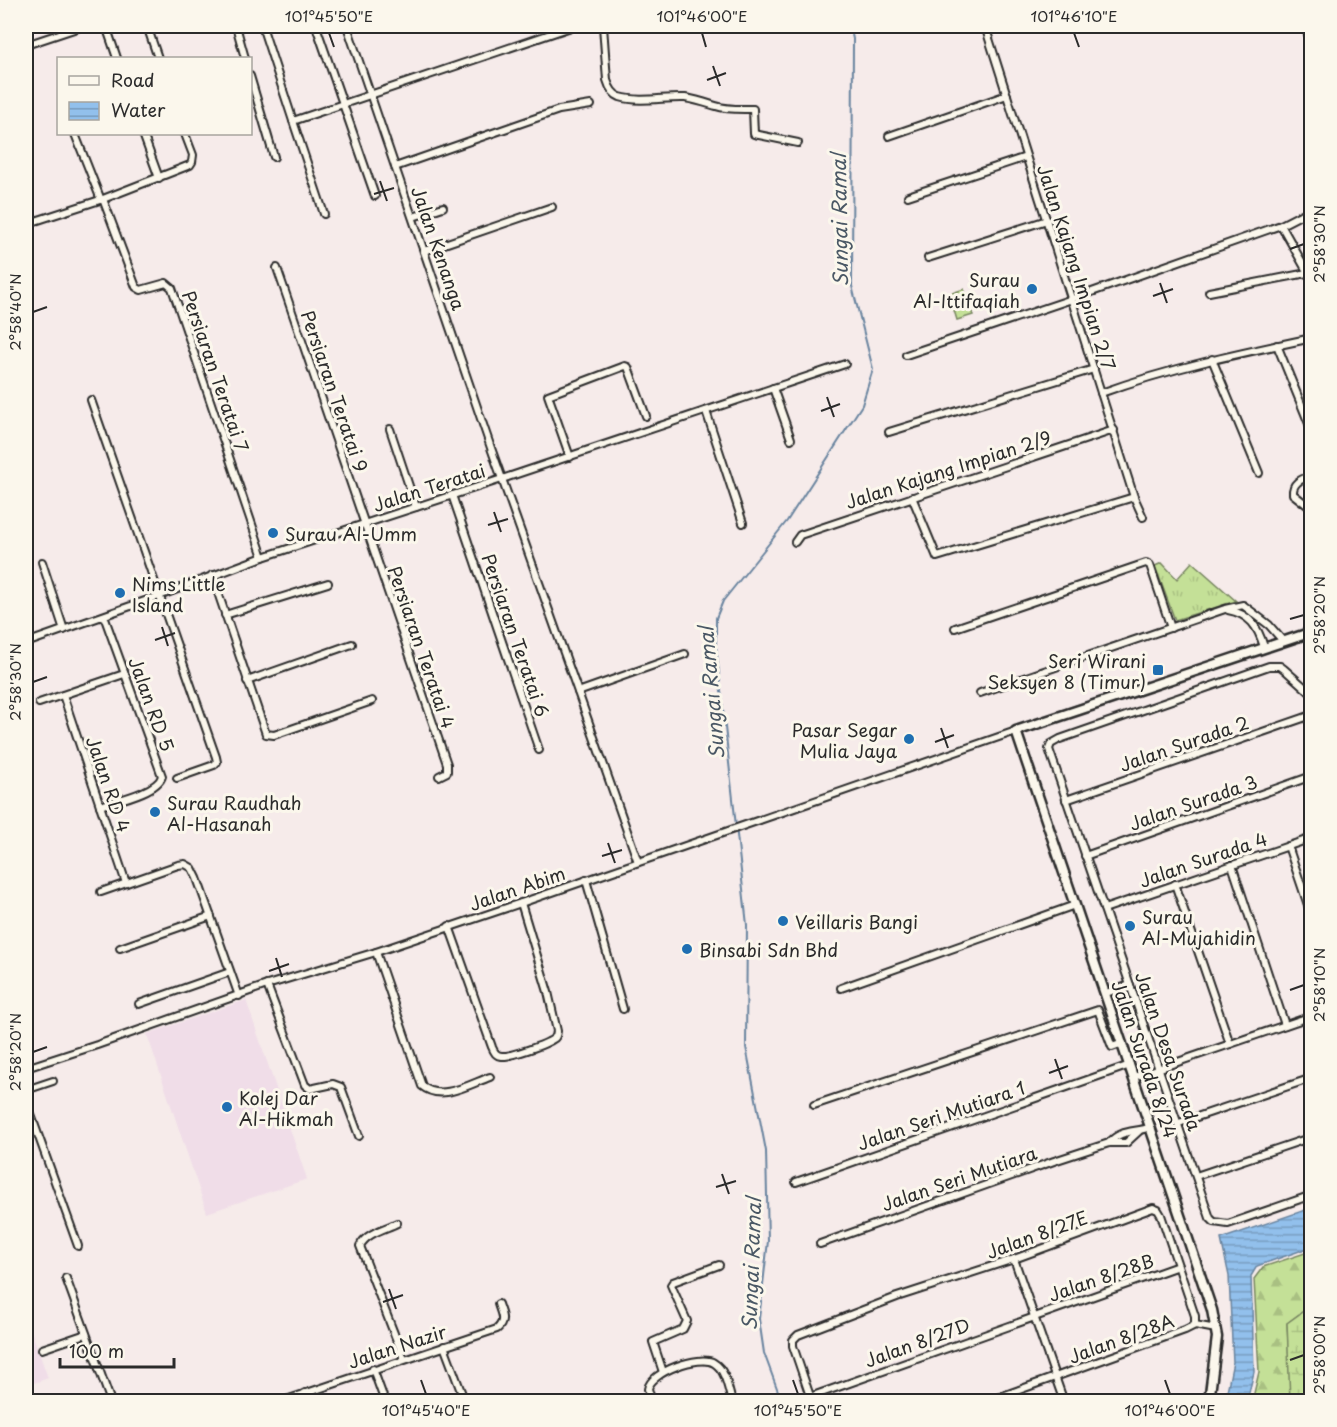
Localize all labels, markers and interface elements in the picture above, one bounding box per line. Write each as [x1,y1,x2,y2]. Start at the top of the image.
text: 101°45'50"E [285,4,373,27]
text: 101°46'00"E [657,4,747,27]
text: 101°46'10"E [1031,4,1117,27]
legend [57,57,252,135]
text: Road [111,66,155,93]
text: Water [111,96,166,123]
water label: Sungai Ramal [823,150,855,287]
street label: Jalan Kajang Impian 2/7 [1031,161,1123,373]
street label: Jalan Kenanga [405,183,473,314]
text: 2°58'30"N [1307,205,1330,283]
place label: Surau Al-Ittifaqiah [913,266,1020,314]
text: 2°58'40"N [3,273,26,351]
marker: Surau Al-Ittifaqiah [1025,282,1039,296]
street label: Persiaran Teratai 7 [176,287,256,455]
street label: Persiaran Teratai 9 [295,307,375,475]
street label: Jalan Kajang Impian 2/9 [842,423,1054,515]
street label: Jalan Teratai [369,456,489,518]
place label: Surau Al-Umm [285,520,417,547]
marker: Surau Al-Umm [266,526,280,540]
street label: Persiaran Teratai 6 [475,550,557,720]
street label: Persiaran Teratai 4 [382,562,462,732]
place label: Nims Little Island [132,570,226,618]
text: 2°58'20"N [1307,576,1330,654]
marker: Nims Little Island [113,586,127,600]
water label: Sungai Ramal [690,622,732,761]
text: 2°58'30"N [3,643,26,721]
place label: Seri Wirani Seksyen 8 (Timur) [988,647,1146,695]
street label: Jalan RD 5 [122,653,182,755]
marker: Seri Wirani Seksyen 8 (Timur) [1151,663,1165,677]
street label: Jalan Surada 2 [1116,708,1252,778]
place label: Pasar Segar Mulia Jaya [792,716,898,764]
street label: Jalan RD 4 [80,732,138,836]
marker: Pasar Segar Mulia Jaya [902,732,916,746]
street label: Jalan Surada 3 [1125,767,1261,837]
place label: Surau Raudhah Al-Hasanah [167,789,302,837]
marker: Surau Raudhah Al-Hasanah [148,805,162,819]
street label: Jalan Surada 4 [1135,824,1271,894]
street label: Jalan Abim [465,859,569,917]
place label: Surau Al-Mujahidin [1142,903,1256,951]
place label: Veillaris Bangi [795,908,918,935]
marker: Veillaris Bangi [776,914,790,928]
marker: Surau Al-Mujahidin [1123,919,1137,933]
place label: Binsabi Sdn Bhd [699,936,838,963]
marker: Binsabi Sdn Bhd [680,942,694,956]
text: 2°58'10"N [1307,948,1330,1022]
street label: Jalan Desa Surada [1129,968,1209,1135]
street label: Jalan Surada 8/24 [1105,977,1185,1141]
text: 2°58'20"N [3,1013,26,1091]
street label: Jalan Seri Mutiara 1 [853,1074,1029,1156]
place label: Kolej Dar Al-Hikmah [239,1084,334,1132]
marker: Kolej Dar Al-Hikmah [220,1100,234,1114]
street label: Jalan Seri Mutiara [878,1139,1041,1217]
water label: Sungai Ramal [734,1194,768,1331]
street label: Jalan 8/27E [982,1203,1092,1265]
street label: Jalan 8/28B [1045,1246,1157,1308]
street label: Jalan 8/28A [1065,1306,1178,1370]
street label: Jalan 8/27D [861,1310,973,1374]
text: 2°58'00"N [1307,1316,1330,1394]
street label: Jalan Nazir [344,1317,450,1375]
scale bar [60,1331,174,1369]
text: 100 m [69,1337,124,1364]
text: 101°45'40"E [382,1398,470,1421]
text: 101°45'50"E [754,1398,842,1421]
text: 101°46'00"E [1125,1398,1215,1421]

